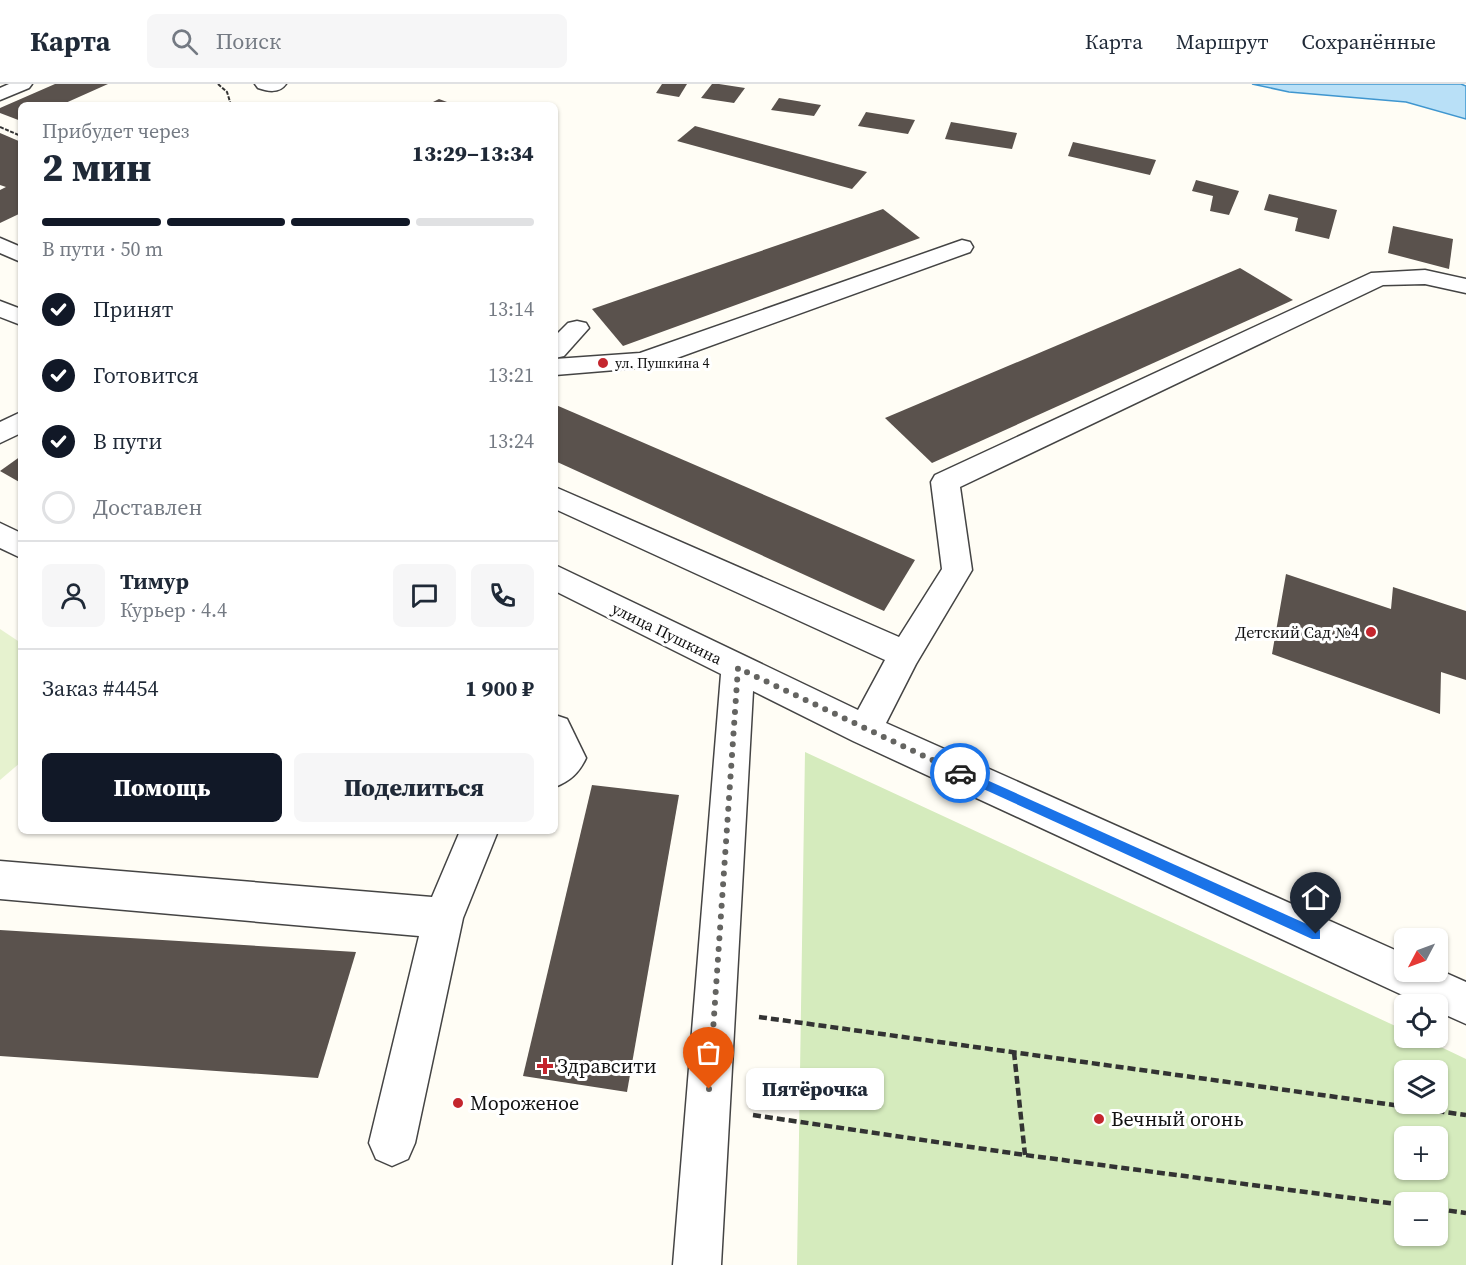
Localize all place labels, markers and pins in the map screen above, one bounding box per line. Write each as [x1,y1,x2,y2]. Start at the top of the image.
place label: ул. Пушкина 4 [615,353,710,373]
marker: ул. Пушкина 4 [596,356,610,370]
place label: Детский Сад №4 [1235,621,1359,643]
marker: Детский Сад №4 [1364,625,1378,639]
pin [1290,872,1341,934]
pin [683,1027,734,1089]
place label: Здравсити [557,1052,657,1080]
marker: Здравсити [538,1059,552,1073]
callout: Пятёрочка [745,1068,883,1110]
place label: Мороженое [470,1089,579,1117]
marker: Мороженое [451,1096,465,1110]
place label: Вечный огонь [1111,1105,1244,1133]
marker: Вечный огонь [1092,1112,1106,1126]

